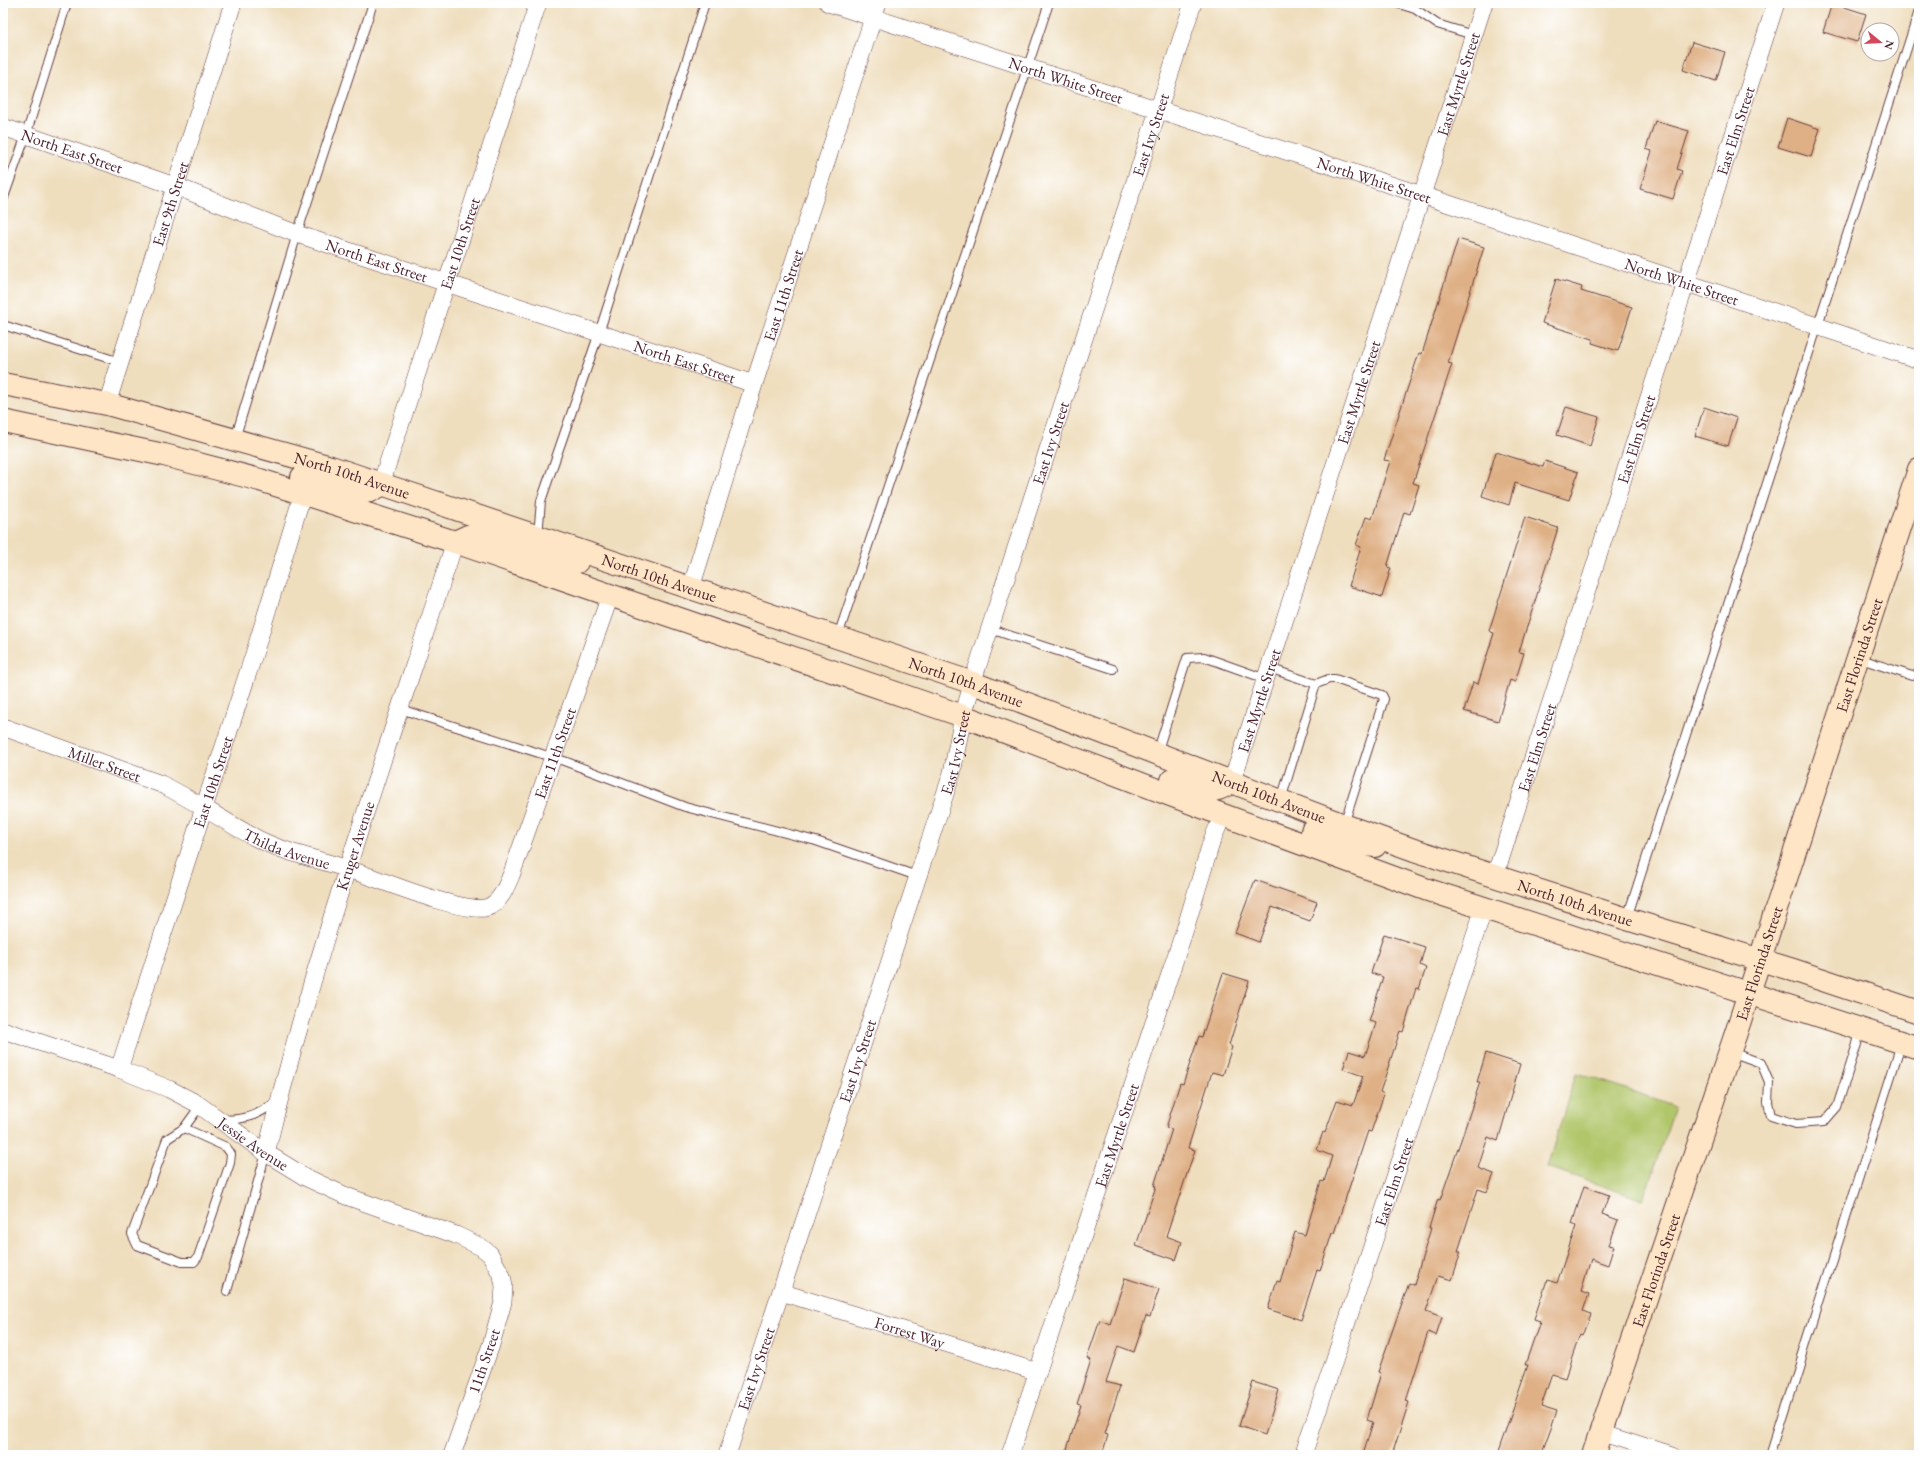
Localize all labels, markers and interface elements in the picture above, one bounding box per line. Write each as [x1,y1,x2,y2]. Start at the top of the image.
north arrow [1860,22,1900,62]
street label: East Myrtle Street [1431,29,1484,139]
text: N [1881,39,1898,52]
street label: North White Street [1006,52,1126,108]
street label: East Elm Street [1711,84,1759,178]
street label: East Ivy Street [1127,90,1174,179]
street label: North East Street [18,124,126,178]
street label: North White Street [1314,151,1434,208]
street label: East 9th Street [147,159,193,249]
street label: East 10th Street [435,195,484,292]
street label: North East Street [323,234,431,287]
street label: East 11th Street [758,246,808,344]
street label: North White Street [1622,253,1742,310]
street label: North East Street [631,335,738,388]
street label: East Myrtle Street [1332,338,1385,447]
street label: East Elm Street [1612,392,1660,486]
street label: East Ivy Street [1027,398,1073,487]
street label: North 10th Avenue [292,447,413,503]
street label: North 10th Avenue [599,548,720,607]
street label: East Florinda Street [1830,595,1887,715]
street label: East Myrtle Street [1232,646,1285,755]
street label: North 10th Avenue [906,652,1026,712]
street label: East Elm Street [1512,700,1560,795]
street label: East 11th Street [529,704,580,801]
street label: East Ivy Street [935,707,975,797]
street label: East 10th Street [188,733,237,830]
street label: Miller Street [65,741,144,786]
street label: North 10th Avenue [1209,765,1329,828]
street label: Kruger Avenue [331,798,379,893]
street label: Thilda Avenue [240,823,333,873]
street label: North 10th Avenue [1515,874,1636,931]
street label: East Florinda Street [1730,903,1787,1023]
street label: East Ivy Street [834,1017,881,1105]
street label: East Myrtle Street [1089,1081,1143,1190]
street label: Jessie Avenue [212,1111,293,1175]
street label: East Elm Street [1369,1135,1418,1229]
street label: East Florinda Street [1627,1211,1685,1330]
street label: Forrest Way [872,1311,948,1353]
street label: East Ivy Street [732,1324,779,1413]
street label: 11th Street [463,1326,505,1396]

